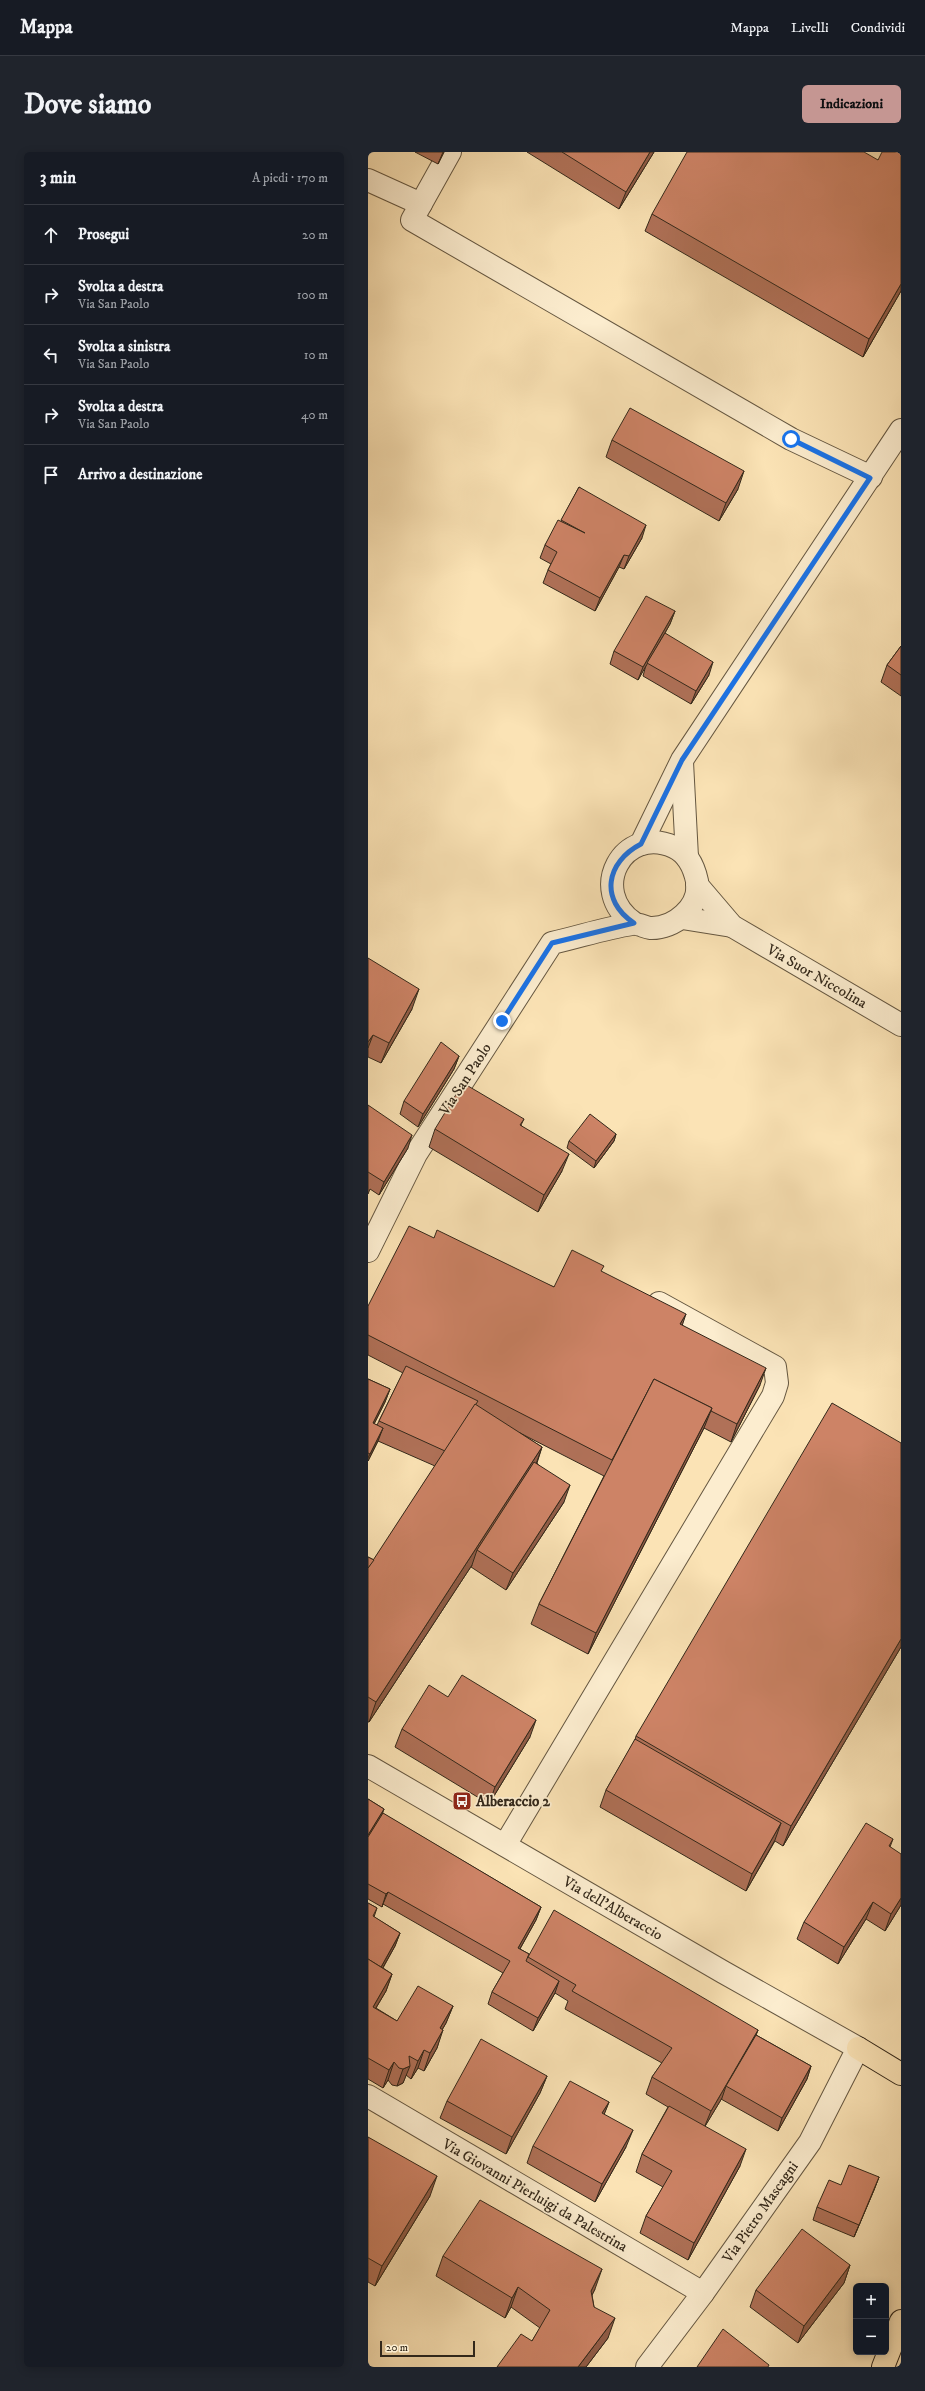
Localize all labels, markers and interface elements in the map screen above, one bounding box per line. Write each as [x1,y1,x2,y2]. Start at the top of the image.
text: Mappa [20,16,73,39]
text: Mappa [730,19,769,37]
text: Livelli [791,19,829,37]
text: Condividi [851,19,905,37]
button: Indicazioni [802,85,901,123]
text: Dove siamo [24,87,151,122]
text: 3 min [40,167,76,189]
text: A piedi · 170 m [252,170,328,186]
icon: ahead [40,224,62,246]
text: Prosegui [78,225,129,244]
text: 20 m [302,227,328,243]
text: Svolta a destra [78,277,163,296]
icon: right [40,284,62,306]
text: 100 m [297,287,328,303]
text: Via San Paolo [78,296,149,312]
text: Svolta a sinistra [78,337,170,356]
icon: left [40,344,62,366]
text: 10 m [304,347,328,363]
text: Via San Paolo [78,356,149,372]
text: Svolta a destra [78,397,163,416]
icon: right [40,404,62,426]
text: 40 m [301,407,328,423]
text: Via San Paolo [78,416,149,432]
route start [782,430,800,448]
icon: arrive [40,464,62,486]
text: Arrivo a destinazione [78,465,202,484]
street label: Via Suor Niccolina [762,940,871,1013]
route end [493,1012,511,1030]
street label: Via San Paolo [435,1040,496,1120]
bus stop icon: Alberaccio 2 [451,1790,473,1812]
place label: Alberaccio 2 [475,1792,551,1811]
street label: Via dell'Alberaccio [559,1872,666,1945]
street label: Via Giovanni Pierluigi da Palestrina [438,2134,631,2257]
street label: Via Pietro Mascagni [718,2158,803,2267]
map controls [853,2283,889,2355]
button: + [853,2283,889,2319]
button: − [853,2319,889,2355]
scale bar [380,2339,475,2358]
text: 20 m [386,2341,408,2355]

